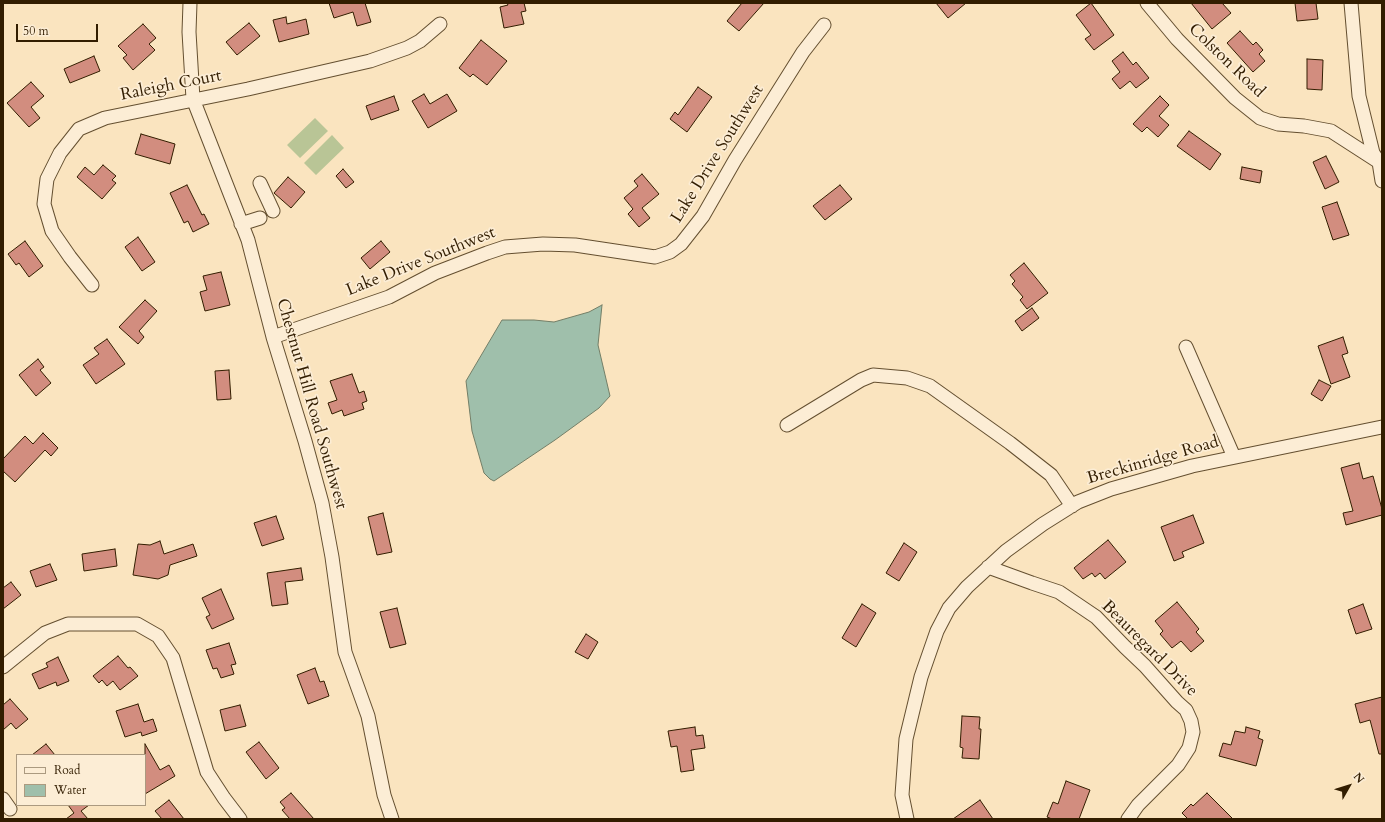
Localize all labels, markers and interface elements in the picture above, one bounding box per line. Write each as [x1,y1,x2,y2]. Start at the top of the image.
scale bar [18,16,100,42]
street label: Colston Road [1184,20,1268,102]
text: 50 m [23,23,49,39]
street label: Raleigh Court [119,66,223,106]
street label: Lake Drive Southwest [667,81,769,227]
street label: Lake Drive Southwest [344,223,498,301]
street label: Chestnut Hill Road Southwest [271,296,351,512]
street label: Breckinridge Road [1085,432,1221,490]
street label: Beauregard Drive [1097,597,1201,701]
legend [16,754,146,806]
text: Road [54,762,80,778]
north arrow [1329,766,1369,806]
text: N [1350,770,1368,787]
text: Water [54,782,86,798]

